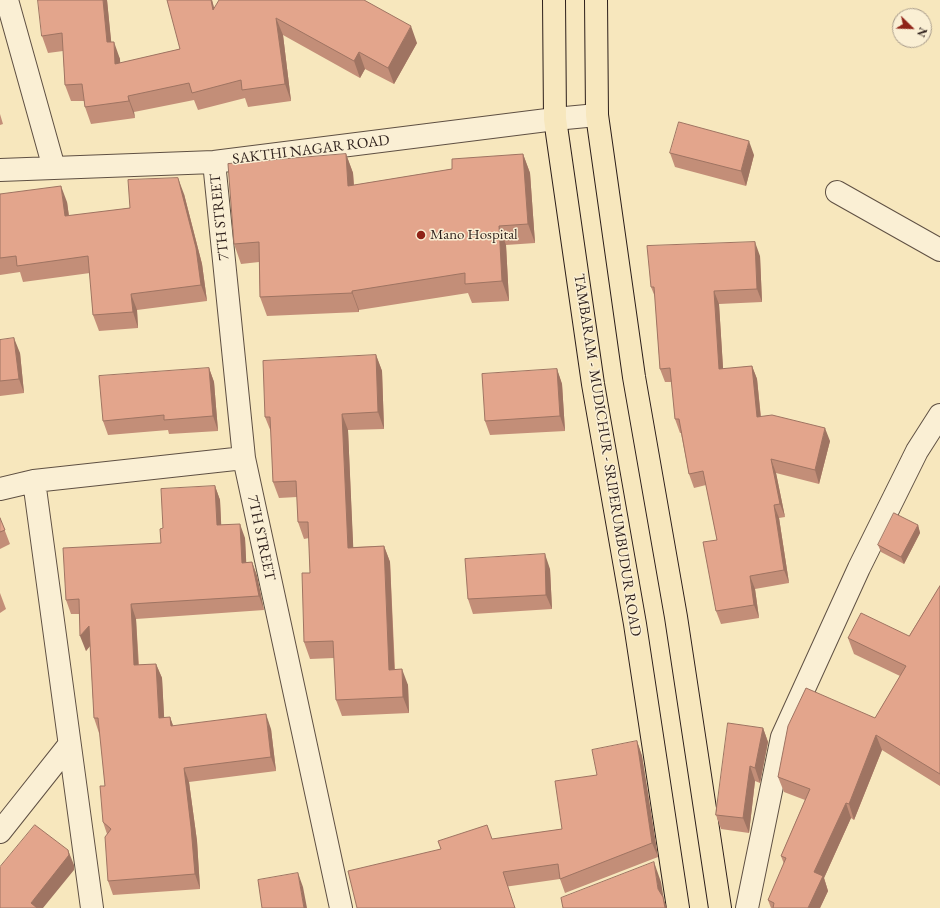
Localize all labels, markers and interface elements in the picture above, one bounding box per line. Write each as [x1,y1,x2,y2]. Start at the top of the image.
north arrow [892,8,932,48]
text: N [914,25,930,39]
street label: SAKTHI NAGAR ROAD [231,131,391,169]
street label: 7TH STREET [206,173,234,261]
place label: Mano Hospital [430,226,518,244]
marker: Mano Hospital [415,229,427,241]
street label: TAMBARAM - MUDICHUR - SRIPERUMBUDUR ROAD [569,272,645,638]
street label: 7TH STREET [243,494,279,582]

